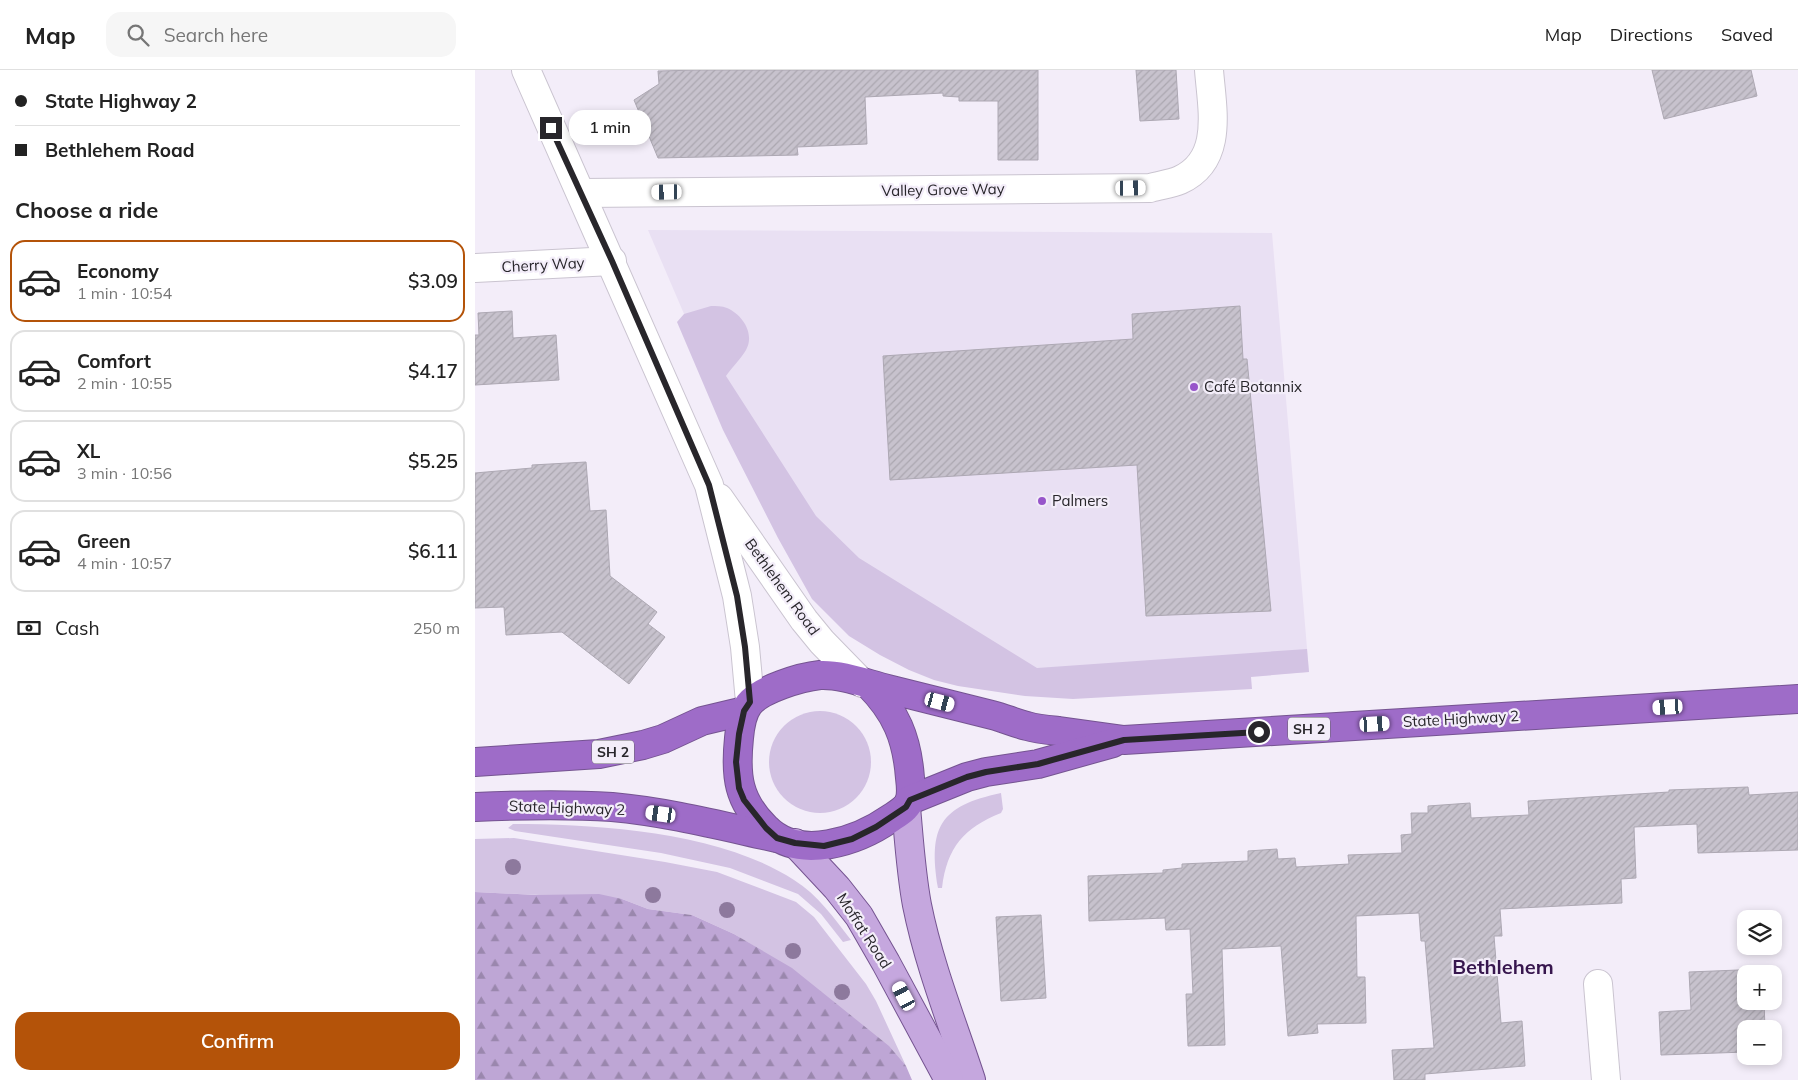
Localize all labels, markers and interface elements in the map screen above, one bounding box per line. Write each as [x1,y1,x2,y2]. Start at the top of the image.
search box [106,12,456,57]
text: Map [25,20,76,50]
icon: search [124,21,152,49]
text: Search here [164,23,268,47]
text: Map [1545,23,1582,46]
text: Directions [1610,23,1693,46]
text: Saved [1721,23,1773,46]
text: State Highway 2 [45,89,197,113]
callout: 1 min [569,110,651,146]
route end [540,117,562,139]
text: 1 min [589,117,631,137]
text: Bethlehem Road [45,138,195,162]
street label: Valley Grove Way [881,179,1005,200]
car [1115,180,1146,196]
car [651,184,682,200]
text: Choose a ride [15,196,158,224]
street label: Cherry Way [501,253,585,276]
icon: car [17,259,62,304]
text: Economy [77,259,159,283]
text: $3.09 [408,269,458,293]
text: 1 min · 10:54 [77,283,172,303]
icon: car [17,349,62,394]
text: Comfort [77,349,151,373]
text: $4.17 [408,359,458,383]
text: 2 min · 10:55 [77,373,172,393]
place label: Café Botannix [1204,377,1302,396]
marker: Café Botannix [1188,381,1200,393]
icon: car [17,439,62,484]
text: XL [77,439,100,463]
text: $5.25 [408,449,458,473]
text: 3 min · 10:56 [77,463,172,483]
place label: Palmers [1052,491,1108,510]
marker: Palmers [1036,495,1048,507]
icon: car [17,529,62,574]
text: Green [77,529,131,553]
street label: Bethlehem Road [741,535,824,639]
text: $6.11 [408,539,458,563]
text: 4 min · 10:57 [77,553,172,573]
icon: cash [15,614,43,642]
text: Cash [55,616,100,640]
text: 250 m [413,618,460,638]
car [923,691,956,713]
car [1652,699,1683,715]
street label: State Highway 2 [1402,706,1520,731]
car [1359,716,1390,732]
road number: SH 2 [1288,718,1330,741]
route start [1248,721,1270,743]
road number: SH 2 [592,740,634,764]
street label: State Highway 2 [509,796,625,819]
car [645,804,676,824]
street label: Moffat Road [833,889,896,972]
map controls [1737,910,1782,1065]
button: layers [1737,910,1782,955]
district label: Bethlehem [1452,954,1554,979]
button: + [1737,965,1782,1010]
car [890,979,917,1013]
button: Confirm [15,1012,460,1070]
button: − [1737,1020,1782,1065]

